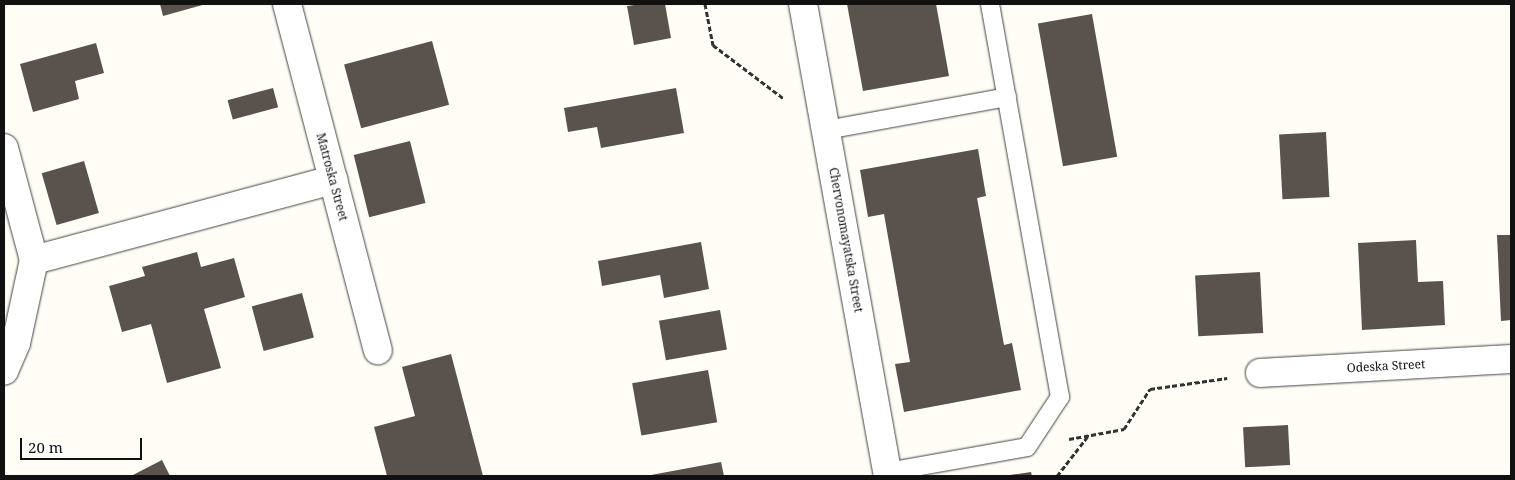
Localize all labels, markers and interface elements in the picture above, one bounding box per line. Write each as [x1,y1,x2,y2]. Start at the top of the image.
street label: Matroska Street [313,131,351,223]
street label: Chervonomayatska Street [826,166,866,314]
street label: Odeska Street [1346,357,1426,375]
scale bar [22,428,145,460]
text: 20 m [28,437,63,457]

